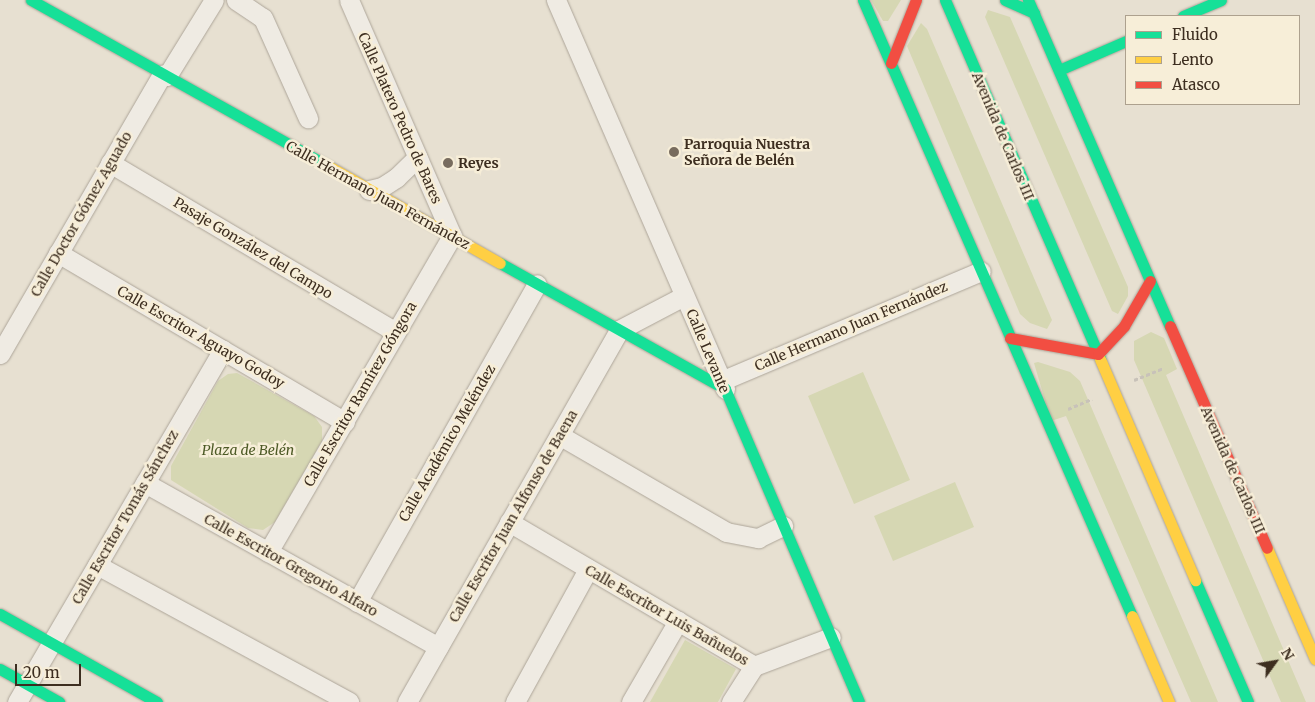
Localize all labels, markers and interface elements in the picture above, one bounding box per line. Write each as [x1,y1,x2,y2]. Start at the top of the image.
legend [1125,15,1300,105]
text: Fluido [1172,25,1218,44]
street label: Calle Platero Pedro de Bares [355,30,445,206]
text: Lento [1172,50,1213,69]
street label: Avenida de Carlos III [968,69,1038,203]
text: Atasco [1172,75,1220,94]
street label: Calle Doctor Gómez Aguado [27,129,135,299]
place label: Parroquia Nuestra Señora de Belén [684,136,810,168]
street label: Calle Hermano Juan Fernández [283,137,473,253]
marker: Parroquia Nuestra Señora de Belén [668,146,680,158]
place label: Reyes [458,155,499,171]
marker: Reyes [442,157,454,169]
street label: Pasaje González del Campo [170,194,336,302]
street label: Calle Hermano Juan Fernández [752,278,950,374]
street label: Calle Escritor Aguayo Godoy [114,282,288,392]
street label: Calle Escritor Ramírez Góngora [300,299,420,489]
street label: Calle Levante [683,307,733,395]
street label: Calle Académico Meléndez [395,361,499,525]
street label: Avenida de Carlos III [1197,404,1269,536]
street label: Calle Escritor Juan Alfonso de Baena [445,407,581,625]
street label: Calle Escritor Tomás Sánchez [68,427,182,607]
park label: Plaza de Belén [202,442,294,458]
street label: Calle Escritor Gregorio Alfaro [201,510,381,620]
street label: Calle Escritor Luis Bañuelos [582,561,752,669]
north arrow [1250,637,1300,687]
text: N [1277,645,1298,664]
scale bar [18,654,84,686]
text: 20 m [23,663,60,682]

